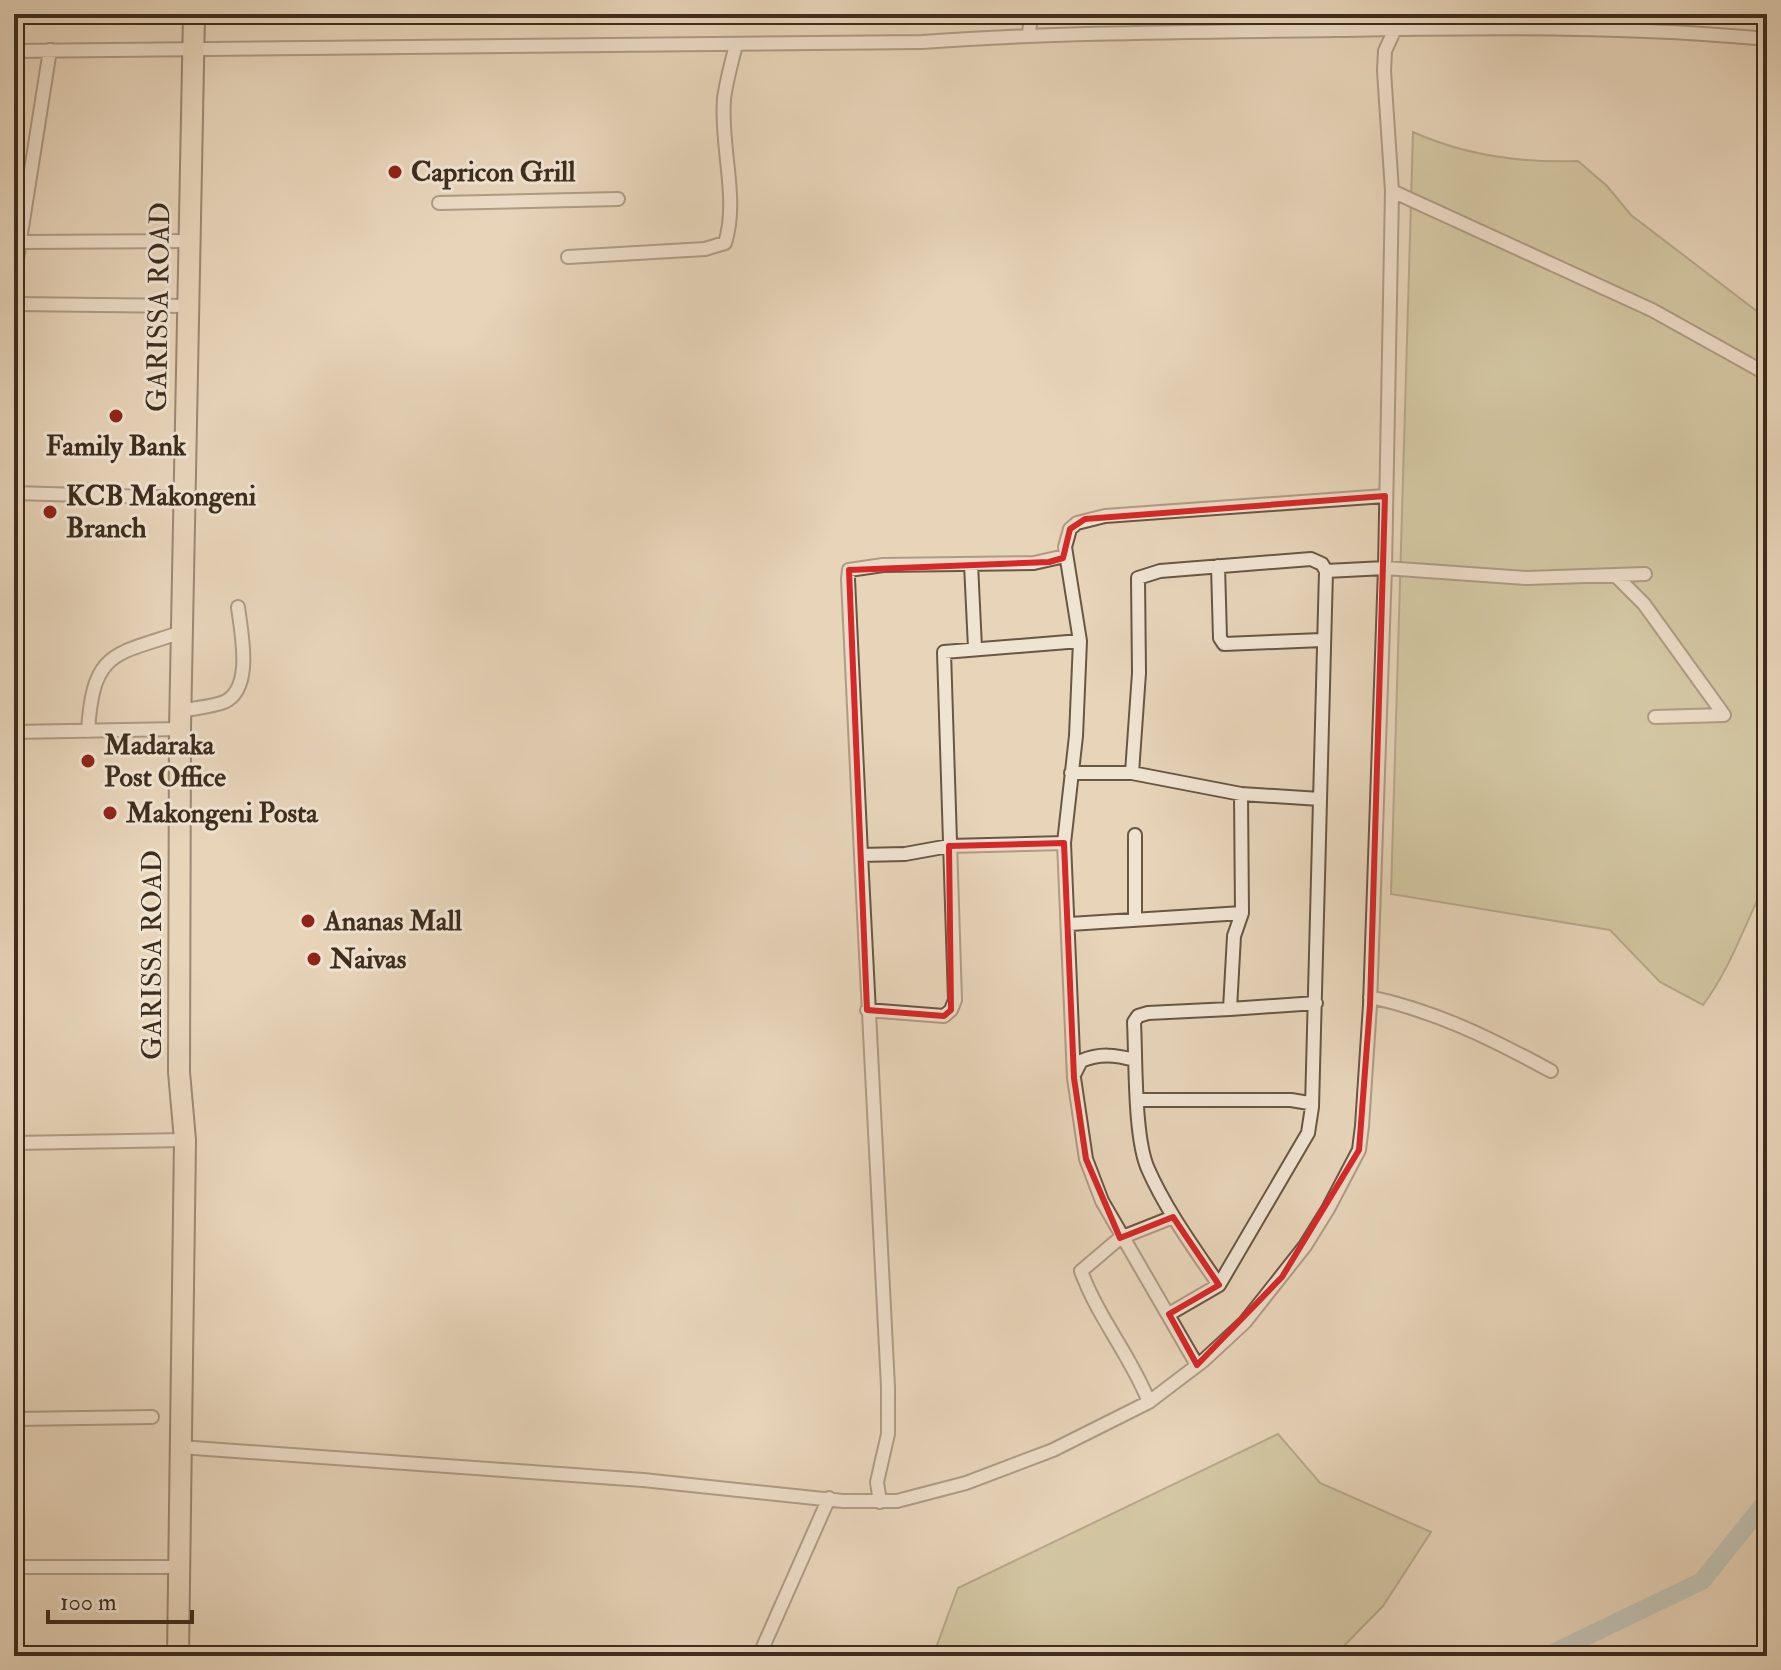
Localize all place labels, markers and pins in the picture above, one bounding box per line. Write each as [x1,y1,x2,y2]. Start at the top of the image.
place label: Capricon Grill [411,155,576,190]
marker: Capricon Grill [386,163,404,181]
marker: Family Bank [107,407,125,425]
place label: Family Bank [46,429,187,464]
place label: KCB Makongeni Branch [66,479,257,546]
marker: KCB Makongeni Branch [41,503,59,521]
place label: Madaraka Post Office [103,728,226,795]
marker: Madaraka Post Office [79,752,97,770]
place label: Makongeni Posta [125,796,319,831]
marker: Makongeni Posta [101,804,119,822]
place label: Ananas Mall [323,904,463,939]
marker: Ananas Mall [299,912,317,930]
place label: Naivas [329,942,407,977]
marker: Naivas [305,950,323,968]

